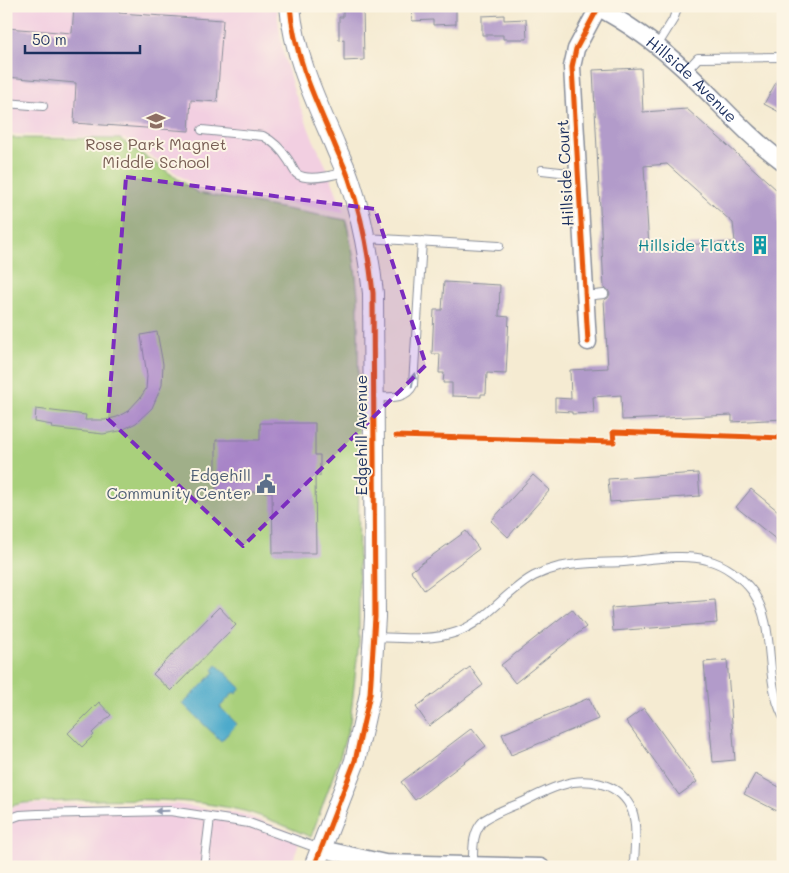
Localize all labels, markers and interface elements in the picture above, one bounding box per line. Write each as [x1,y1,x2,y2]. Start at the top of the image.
scale bar [25,22,140,54]
text: 50 m [32,29,67,49]
street label: Hillside Avenue [642,31,742,127]
school or university icon: Rose Park Magnet Middle School [145,110,167,132]
street label: Hillside Court [551,119,578,227]
place label: Rose Park Magnet Middle School [85,133,227,172]
place label: Hillside Flatts [638,234,745,255]
building icon: Hillside Flatts [749,234,771,256]
one-way arrow [409,372,417,388]
street label: Edgehill Avenue [350,375,371,495]
place label: Edgehill Community Center [106,464,251,503]
public building icon: Edgehill Community Center [255,473,277,495]
one-way arrow [154,808,170,816]

